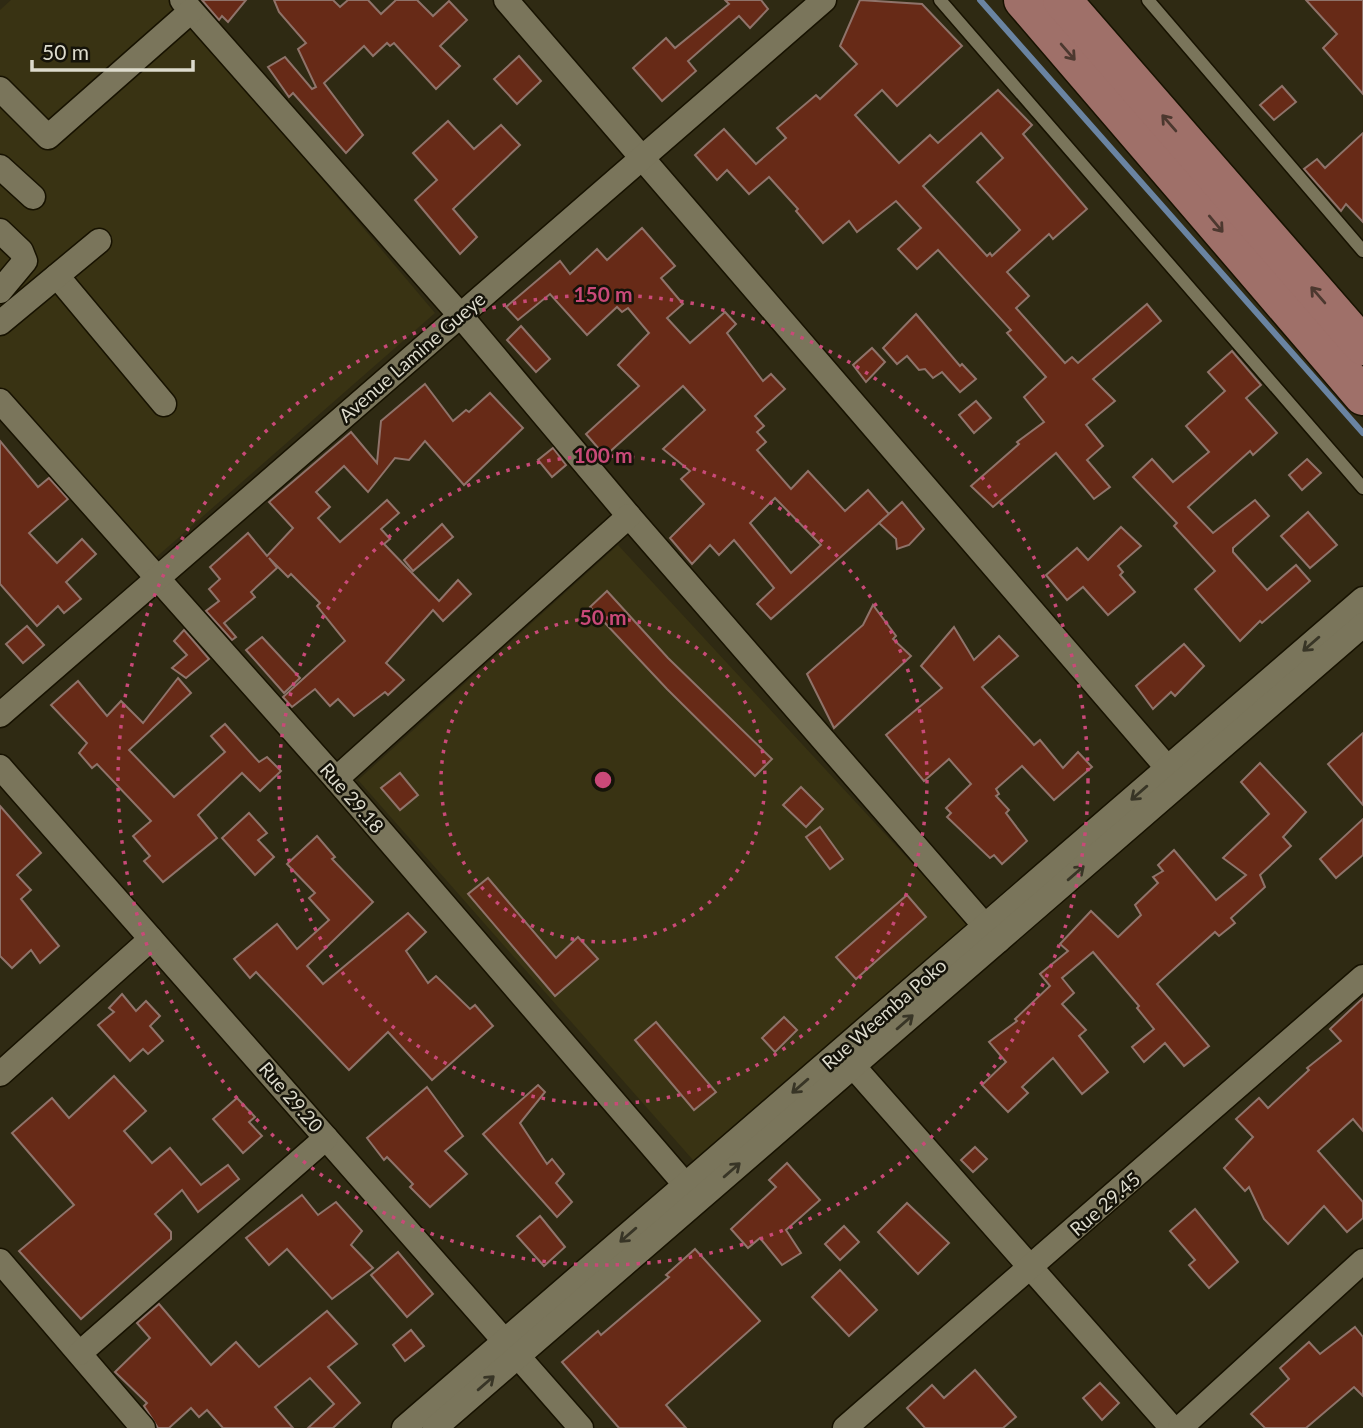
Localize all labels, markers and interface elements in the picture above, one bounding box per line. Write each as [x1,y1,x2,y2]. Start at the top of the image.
scale bar [32,28,192,72]
text: 50 m [42,39,89,64]
one-way arrow [1060,42,1076,60]
one-way arrow [1161,114,1177,132]
one-way arrow [1208,215,1224,233]
text: 150 m [573,281,633,306]
one-way arrow [1310,286,1326,304]
street label: Avenue Lamine Gueye [334,287,490,426]
text: 100 m [573,442,633,467]
text: 50 m [579,604,627,629]
one-way arrow [1303,636,1321,652]
street label: Rue 29.18 [316,758,389,838]
centre of rings [591,768,615,792]
one-way arrow [1131,785,1149,801]
one-way arrow [1067,865,1085,881]
street label: Rue Weemba Poko [817,953,951,1074]
one-way arrow [895,1014,913,1030]
street label: Rue 29.20 [255,1057,328,1137]
one-way arrow [792,1078,810,1094]
one-way arrow [723,1162,741,1178]
street label: Rue 29.45 [1065,1167,1145,1240]
one-way arrow [620,1227,638,1243]
one-way arrow [477,1375,495,1391]

